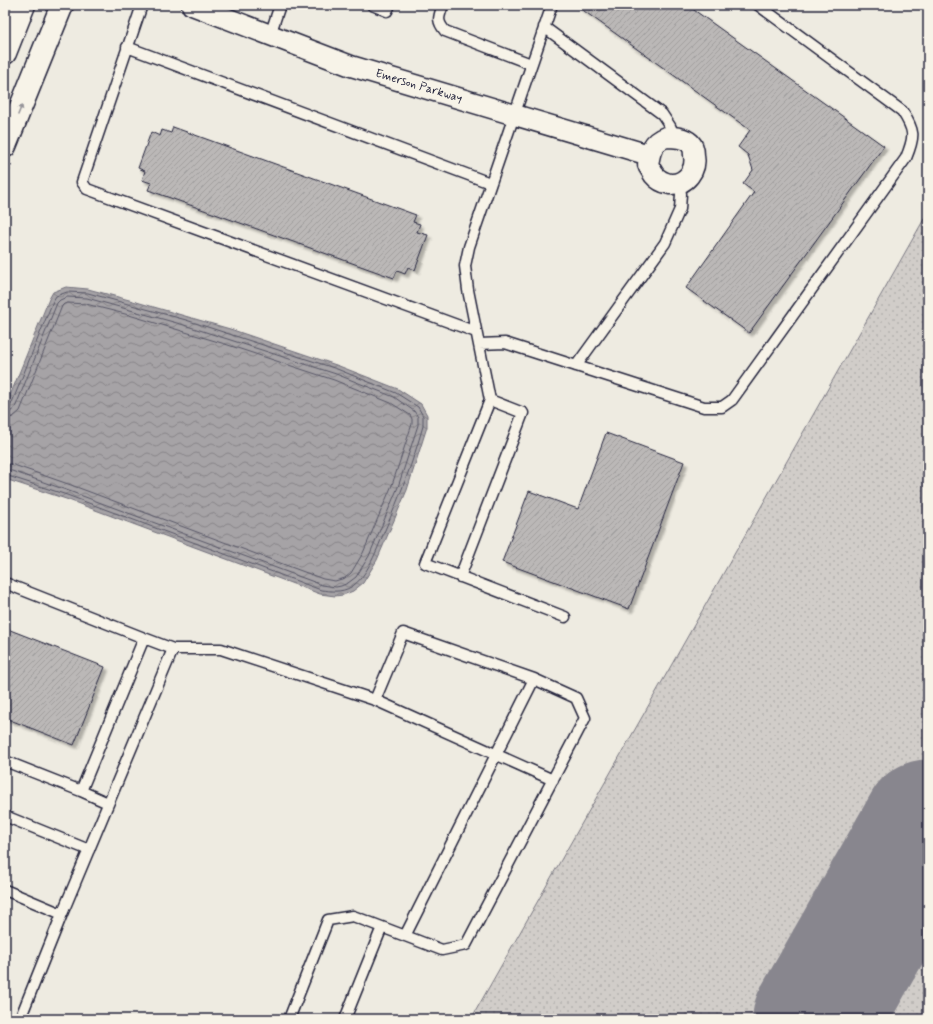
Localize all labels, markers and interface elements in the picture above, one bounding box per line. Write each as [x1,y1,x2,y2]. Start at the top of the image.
street label: Emerson Parkway [373,66,464,107]
one-way arrow [17,104,23,116]

